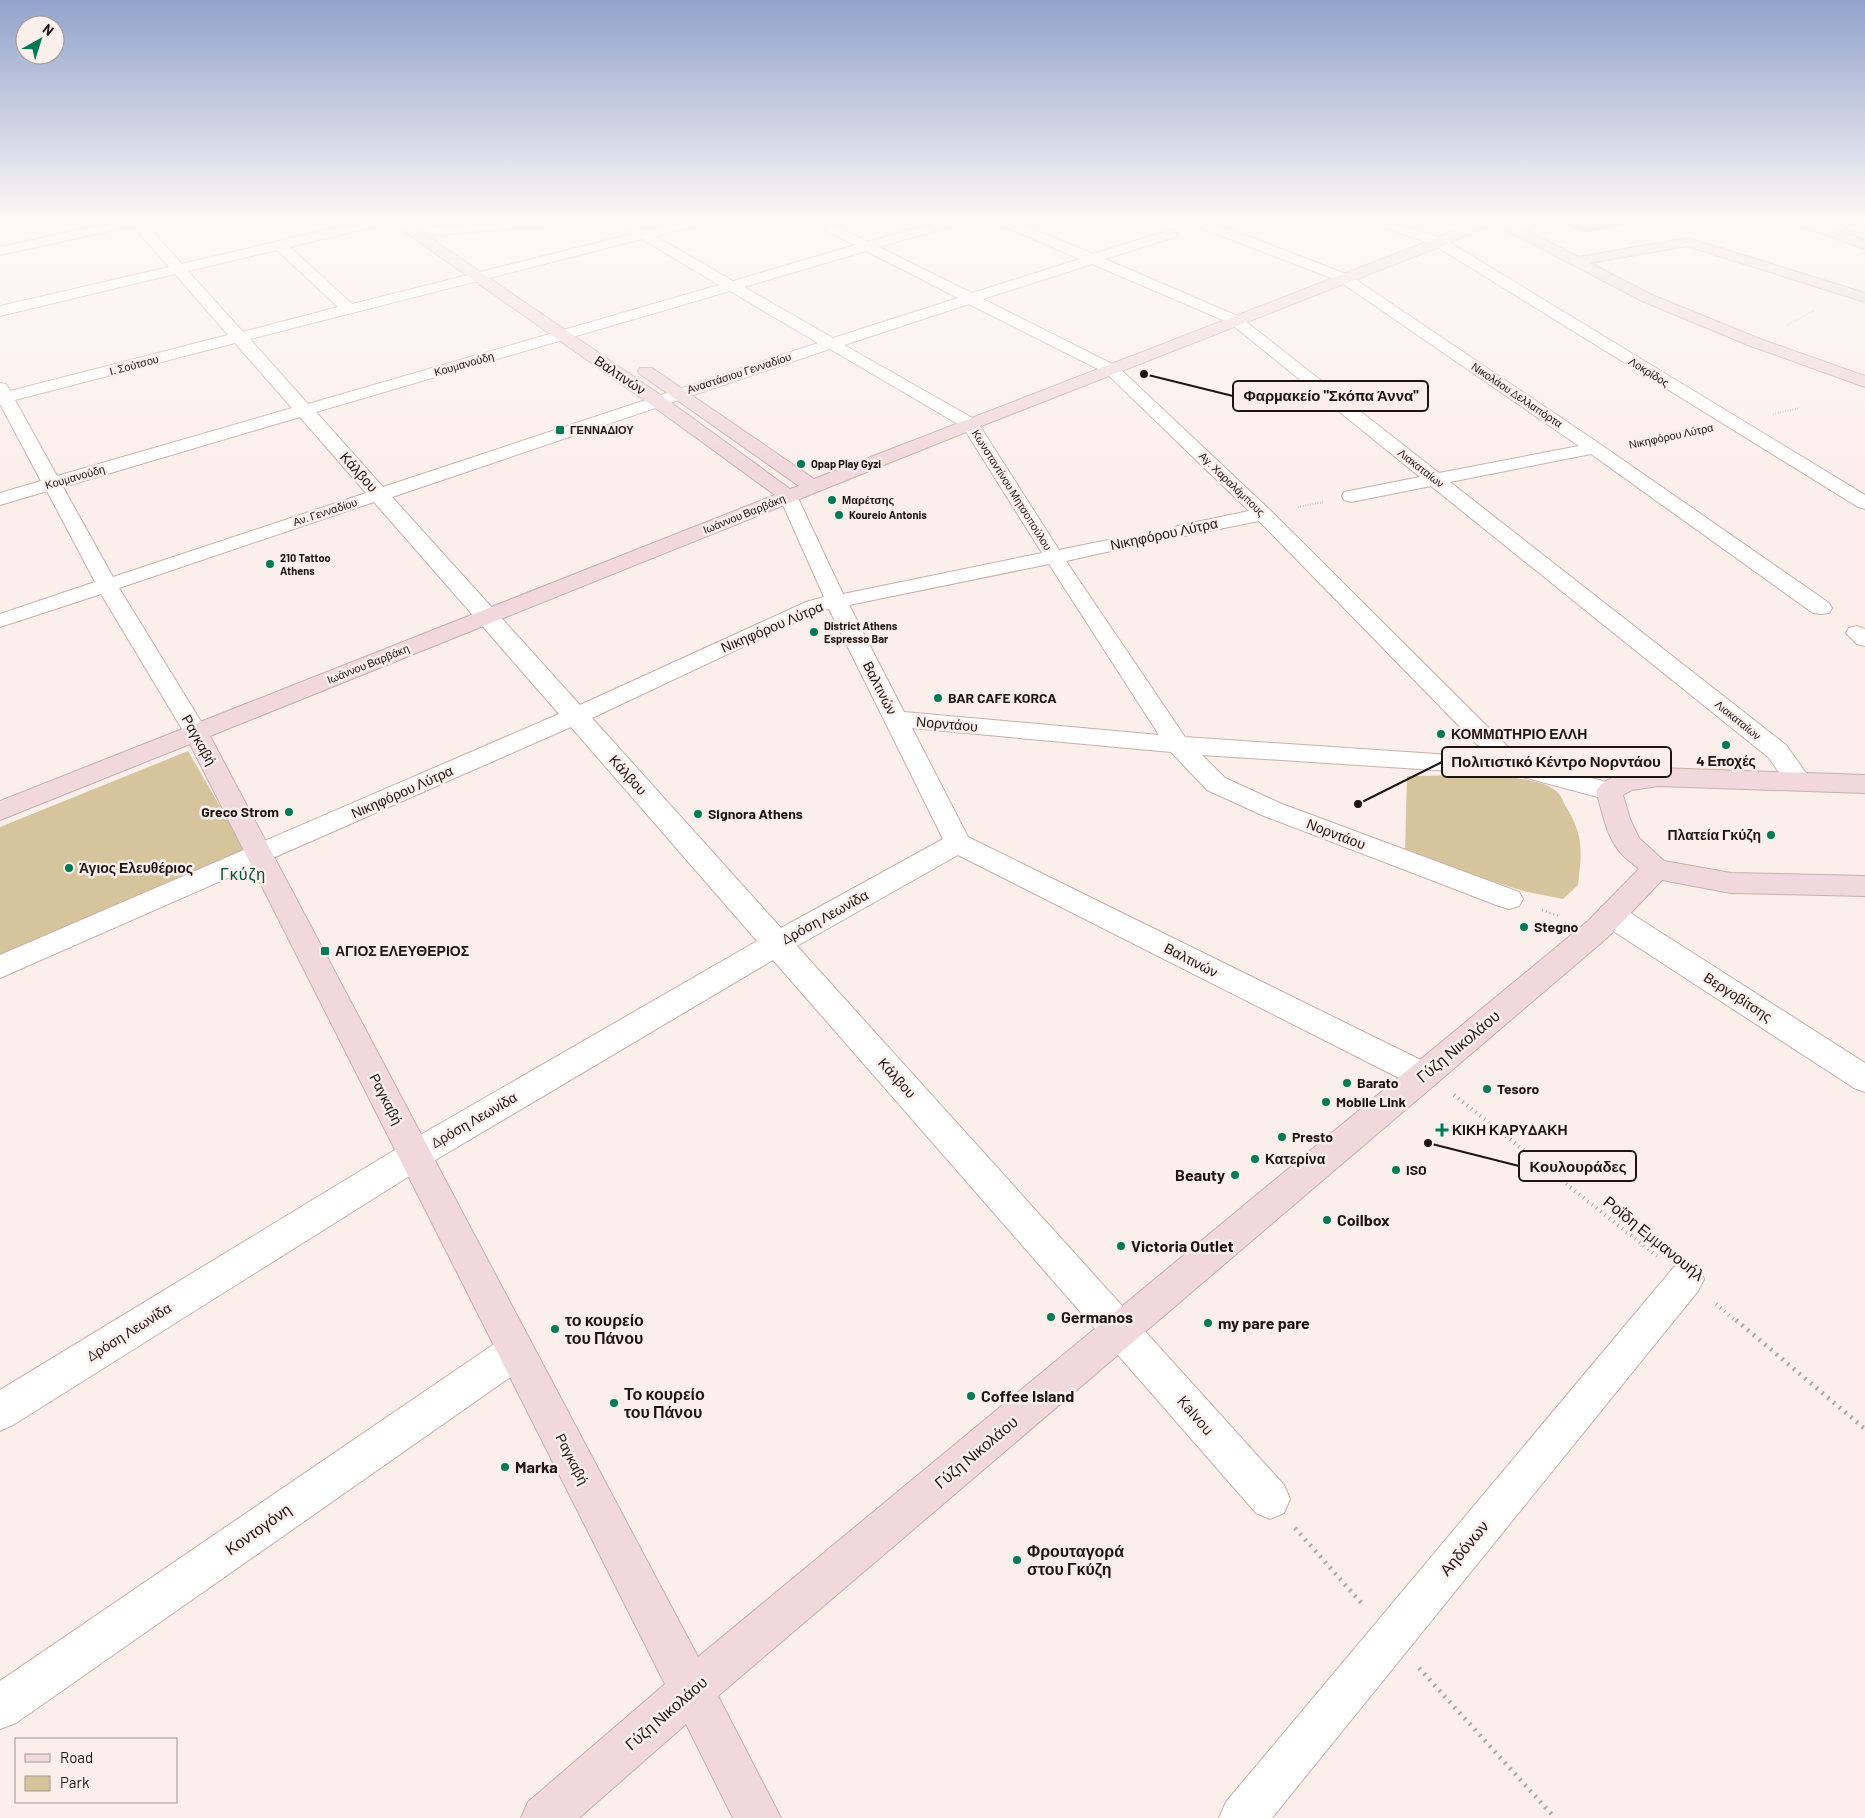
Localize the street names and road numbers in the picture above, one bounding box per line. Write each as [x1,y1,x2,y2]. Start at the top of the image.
street label: Κουμανούδη [432,349,495,378]
street label: Αναστάσιου Γενναδίου [685,350,793,396]
street label: Βαλτινών [591,351,649,398]
street label: Ι. Σούτσου [108,352,160,377]
street label: Λοκρίδος [1627,354,1672,389]
street label: Νικολάου Δελλαπόρτα [1469,359,1566,430]
street label: Νικηφόρου Λύτρα [1627,420,1715,451]
street label: Κωνσταντίνου Μητσοπούλου [970,427,1055,552]
street label: Λιακαταίων [1396,446,1447,490]
street label: Κάλβου [337,448,382,495]
street label: Αγ. Χαραλάμπους [1197,449,1268,518]
street label: Κουμανούδη [43,462,106,491]
street label: Ιωάννου Βαρβάκη [701,491,787,536]
street label: Αν. Γενναδίου [291,495,359,528]
street label: Νικηφόρου Λύτρα [1108,514,1219,553]
street label: Νικηφόρου Λύτρα [718,597,826,656]
street label: Ιωάννου Βαρβάκη [325,641,411,686]
street label: Βαλτινών [860,658,901,717]
street label: Λιακαταίων [1713,697,1764,742]
street label: Ραγκαβή [179,711,220,768]
street label: Νορντάου [916,712,979,735]
street label: Κάλβου [606,751,651,798]
street label: Νικηφόρου Λύτρα [348,761,455,822]
street label: Νορντάου [1304,815,1368,853]
street label: Δρόση Λεωνίδα [778,886,871,947]
street label: Βαλτινών [1162,939,1221,980]
street label: Βεργοβίτσης [1701,968,1776,1025]
street label: Γύζη Νικολάου [1412,1005,1504,1087]
street label: Κάλβου [875,1054,920,1101]
street label: Ραγκαβή [366,1070,407,1127]
street label: Δρόση Λεωνίδα [428,1088,520,1151]
street label: Ροΐδη Εμμανουήλ [1600,1191,1709,1284]
street label: Δρόση Λεωνίδα [83,1299,174,1364]
street label: Kalvou [1174,1391,1219,1438]
street label: Γύζη Νικολάου [930,1411,1022,1493]
street label: Ραγκαβή [552,1430,593,1487]
street label: Κοντογόνη [221,1499,294,1558]
street label: Αηδόνων [1435,1516,1492,1579]
street label: Γύζη Νικολάου [621,1672,711,1754]

